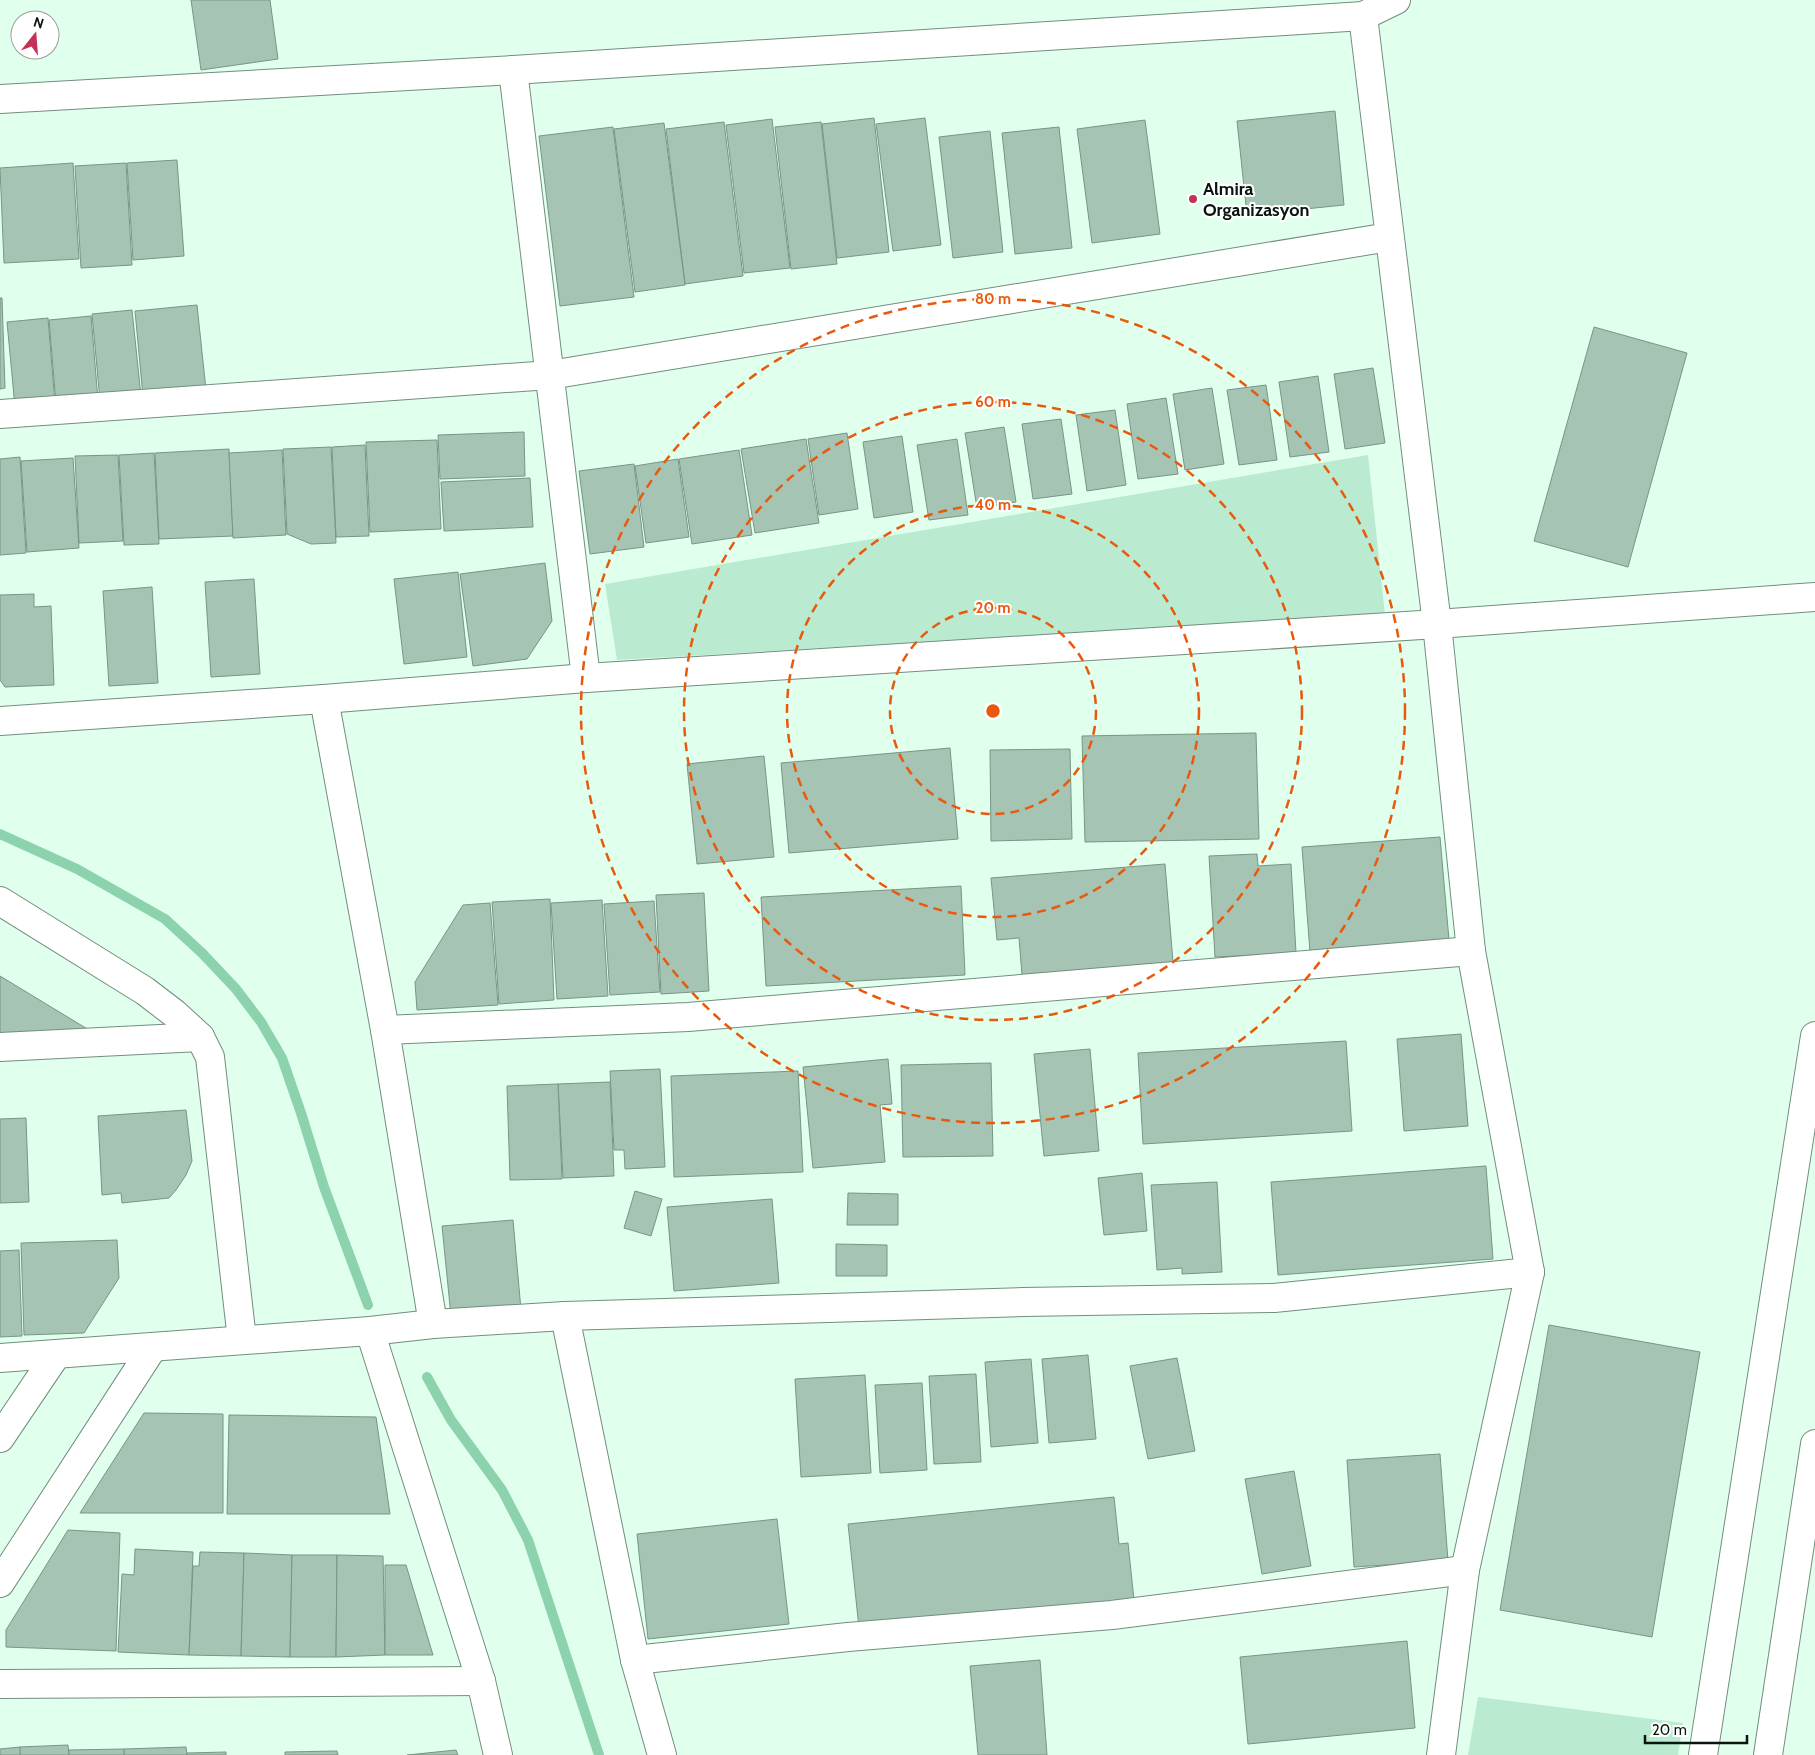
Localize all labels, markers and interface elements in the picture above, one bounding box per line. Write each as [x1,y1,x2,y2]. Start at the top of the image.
north arrow [10,10,60,60]
text: N [31,13,46,33]
place label: Almira Organizasyon [1203,178,1309,221]
marker: Almira Organizasyon [1187,193,1199,205]
text: 80 m [975,290,1011,308]
text: 60 m [975,393,1011,411]
text: 40 m [975,496,1011,514]
text: 20 m [976,599,1010,617]
centre of rings [984,702,1002,720]
scale bar [1645,1712,1748,1744]
text: 20 m [1652,1721,1687,1739]

